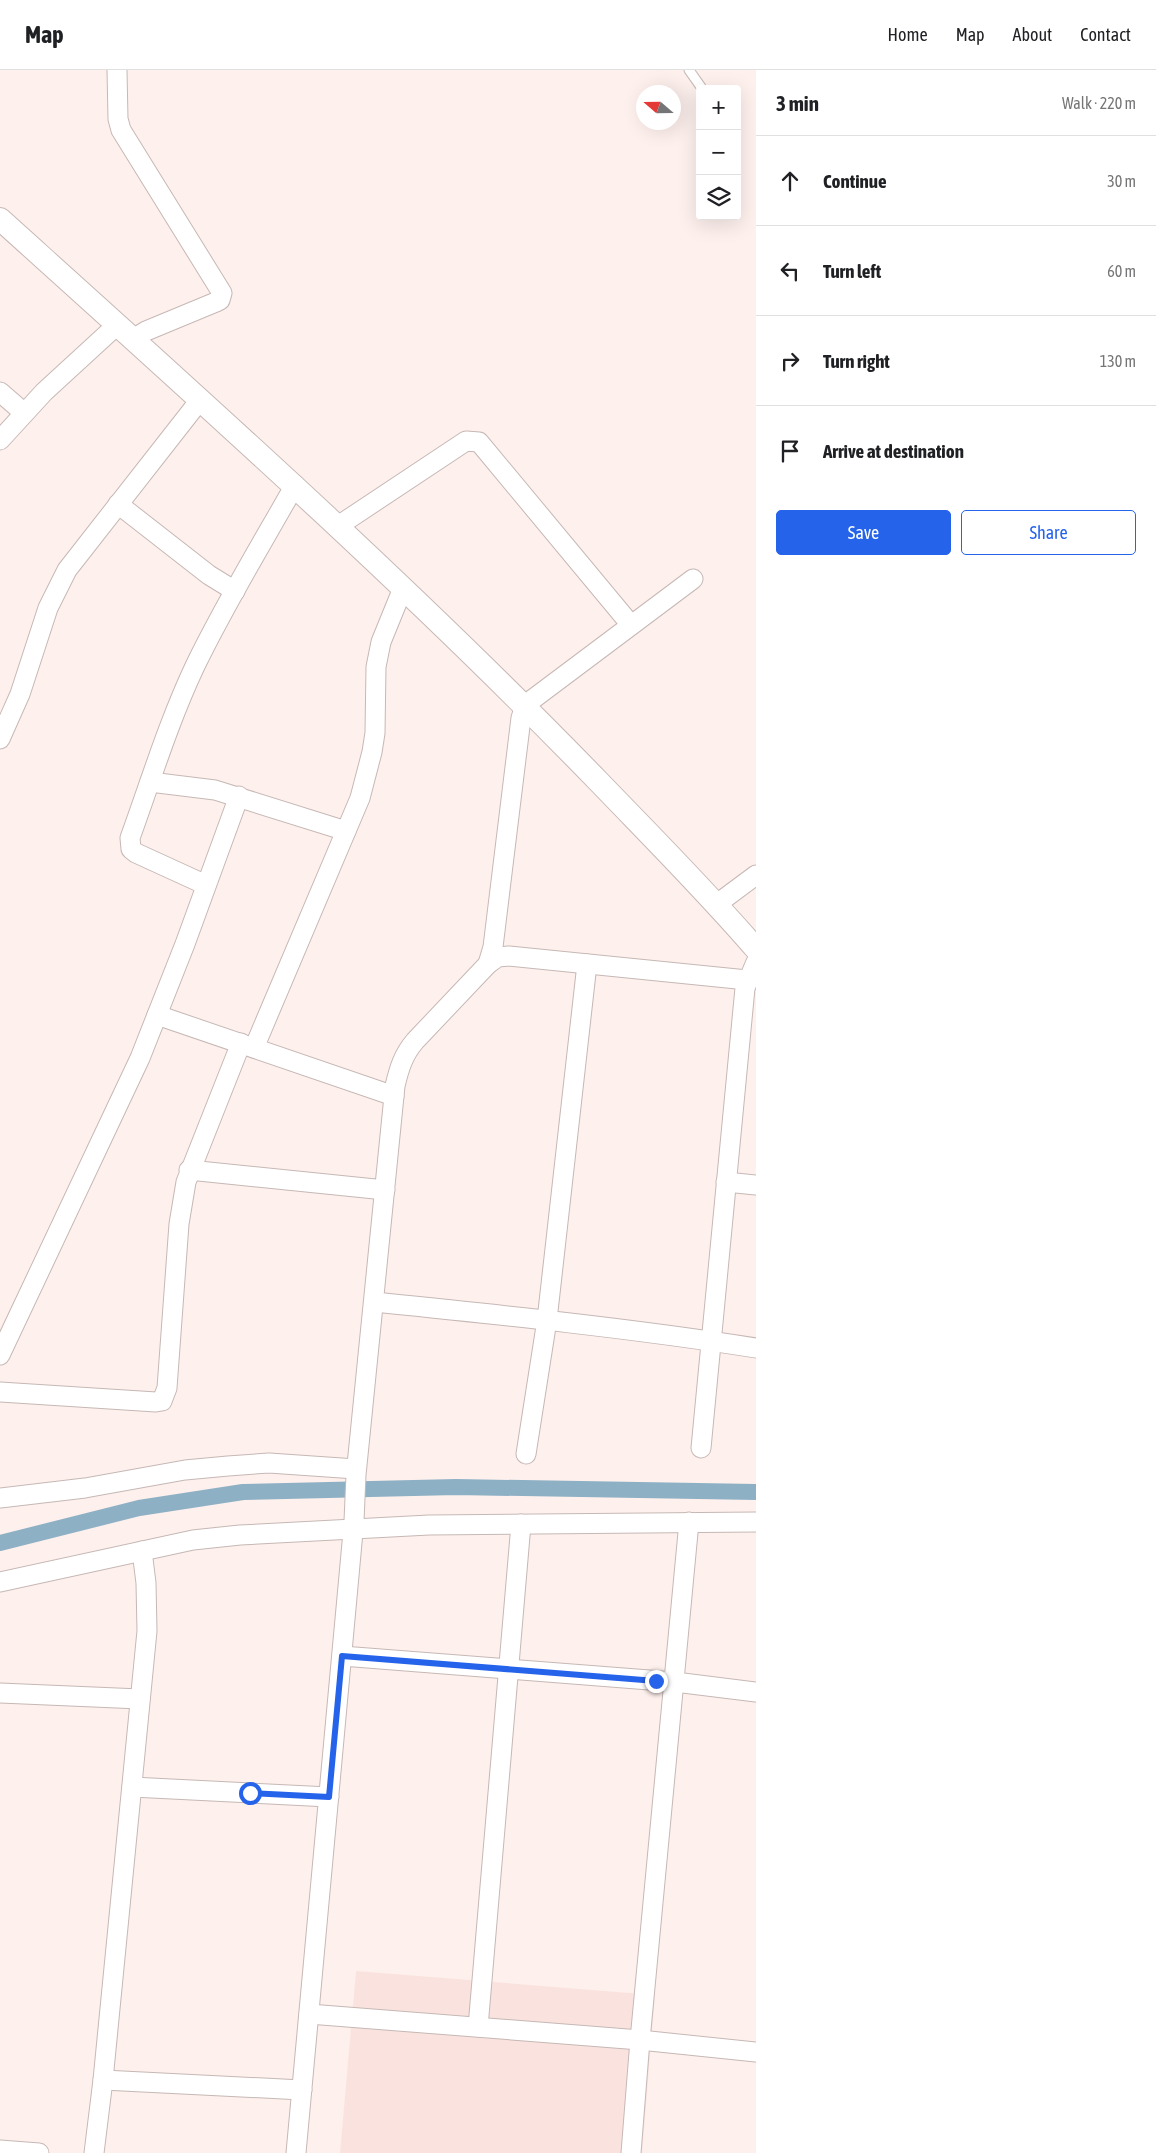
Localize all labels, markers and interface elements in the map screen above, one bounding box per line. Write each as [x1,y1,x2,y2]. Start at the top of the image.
text: Map [25,21,64,48]
text: Home [888,24,928,45]
text: Map [956,24,985,45]
text: About [1013,24,1052,45]
text: Contact [1080,24,1131,45]
north arrow [636,85,681,130]
map controls [696,85,741,220]
button: + [696,85,741,130]
text: 3 min [776,91,819,115]
text: Walk · 220 m [1062,94,1136,112]
button: − [696,130,741,175]
icon: ahead [776,167,804,195]
text: Continue [823,170,887,192]
text: 30 m [1107,172,1136,190]
button: layers [696,175,741,220]
icon: left [776,257,804,285]
text: Turn left [823,260,881,282]
text: 60 m [1107,262,1136,280]
icon: right [776,347,804,375]
text: Turn right [823,350,890,372]
text: 130 m [1100,352,1136,370]
icon: arrive [776,437,804,465]
text: Arrive at destination [823,440,964,462]
button: Save [776,510,951,555]
button: Share [961,510,1136,555]
route end [645,1670,668,1693]
route start [239,1782,262,1805]

